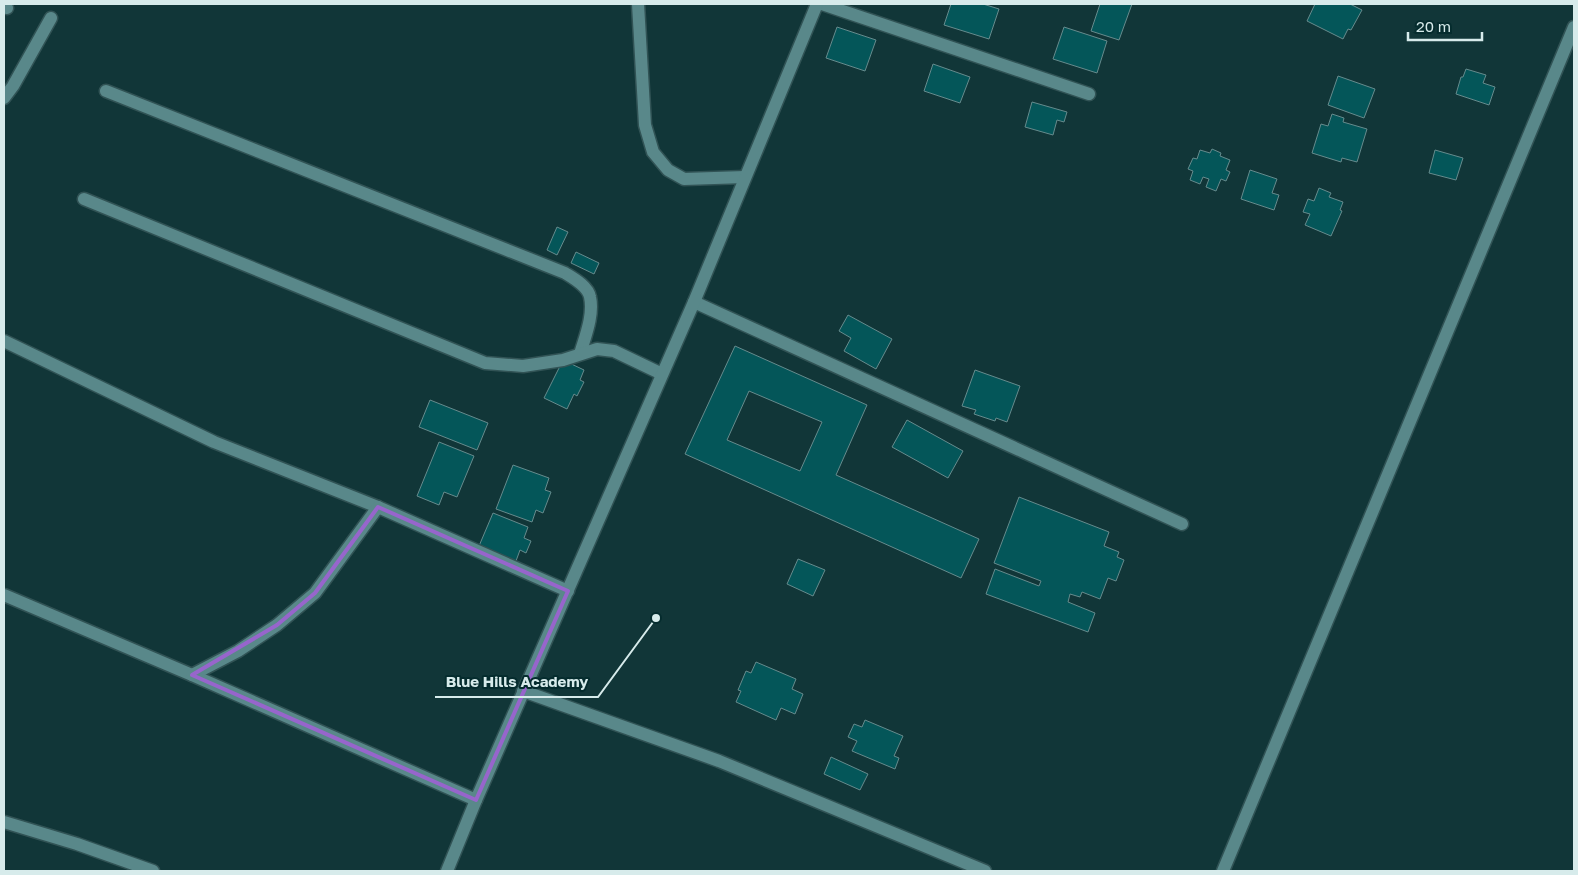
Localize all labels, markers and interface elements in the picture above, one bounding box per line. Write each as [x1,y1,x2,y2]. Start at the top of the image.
scale bar [1408,10,1482,42]
text: 20 m [1416,17,1451,35]
callout: Blue Hills Academy [435,667,598,697]
text: Blue Hills Academy [446,672,588,690]

